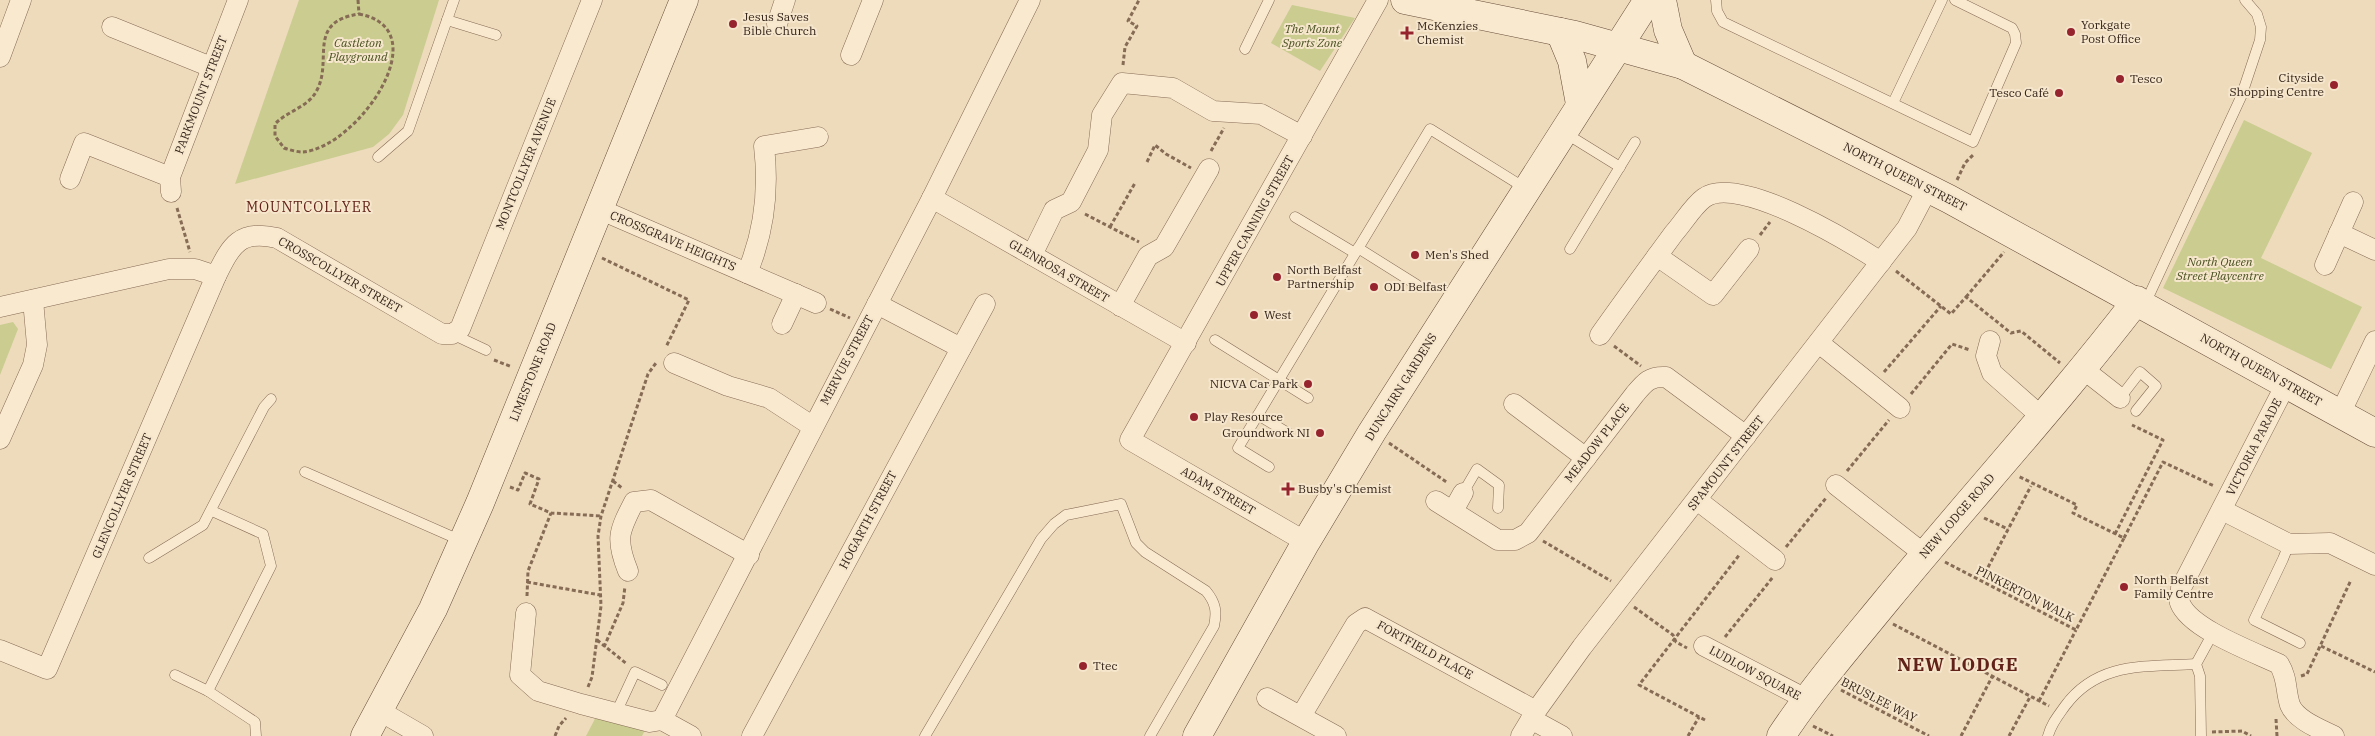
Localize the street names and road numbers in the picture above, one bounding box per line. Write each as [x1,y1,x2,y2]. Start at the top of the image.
street label: PARKMOUNT STREET [171,33,230,156]
street label: MONTCOLLYER AVENUE [492,96,559,232]
street label: NORTH QUEEN STREET [1841,139,1970,214]
street label: UPPER CANNING STREET [1212,152,1297,289]
street label: CROSSGRAVE HEIGHTS [608,207,738,274]
street label: CROSSCOLLYER STREET [276,233,405,316]
street label: GLENROSA STREET [1006,236,1112,305]
street label: MERVUE STREET [817,312,877,407]
street label: LIMESTONE ROAD [506,320,559,423]
street label: DUNCAIRN GARDENS [1361,330,1440,443]
street label: NORTH QUEEN STREET [2198,330,2325,409]
street label: VICTORIA PARADE [2223,396,2285,498]
street label: MEADOW PLACE [1561,400,1632,485]
street label: SPAMOUNT STREET [1684,412,1767,513]
street label: GLENCOLLYER STREET [88,431,155,561]
street label: ADAM STREET [1178,463,1258,518]
street label: HOGARTH STREET [835,468,900,571]
street label: NEW LODGE ROAD [1916,470,1998,561]
street label: PINKERTON WALK [1974,562,2077,625]
street label: FORTFIELD PLACE [1375,617,1476,682]
street label: LUDLOW SQUARE [1707,642,1804,703]
street label: BRUSLEE WAY [1839,674,1920,725]

